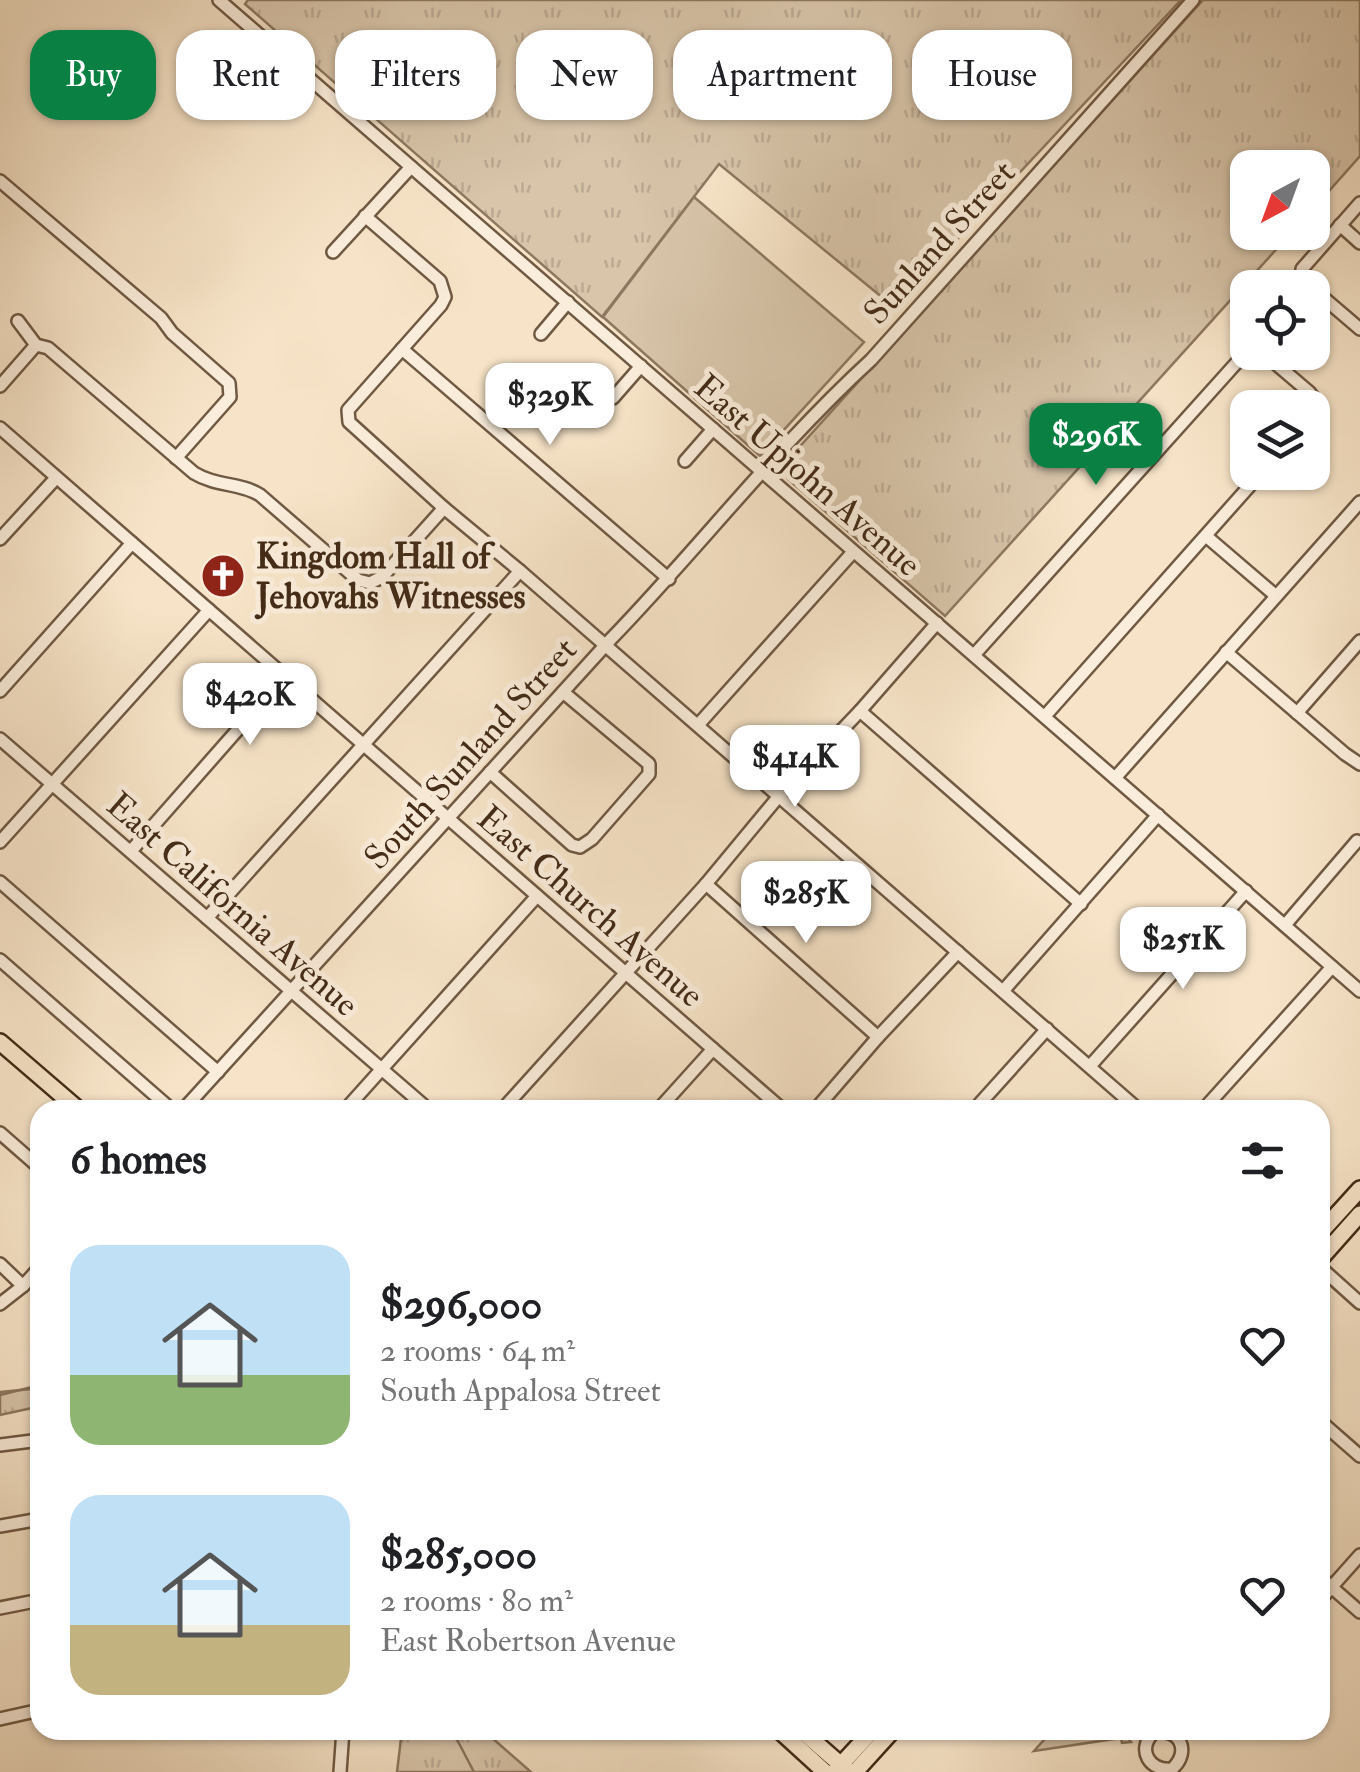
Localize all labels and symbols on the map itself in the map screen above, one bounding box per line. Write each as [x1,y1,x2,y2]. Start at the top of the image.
north arrow [1230,150,1330,250]
street label: Sunland Street [855,152,1025,334]
pin: $329K [480,363,620,448]
street label: East Upjohn Avenue [685,365,930,586]
pin: $296K [1026,403,1166,488]
place label: Kingdom Hall of Jehovahs Witnesses [254,535,526,620]
church icon: Kingdom Hall of Jehovahs Witnesses [200,553,246,599]
street label: South Sunland Street [355,629,586,879]
pin: $420K [180,663,320,748]
pin: $414K [725,725,865,810]
street label: East California Avenue [97,783,368,1026]
street label: East Church Avenue [468,796,713,1017]
pin: $285K [736,861,876,946]
pin: $251K [1113,907,1253,992]

